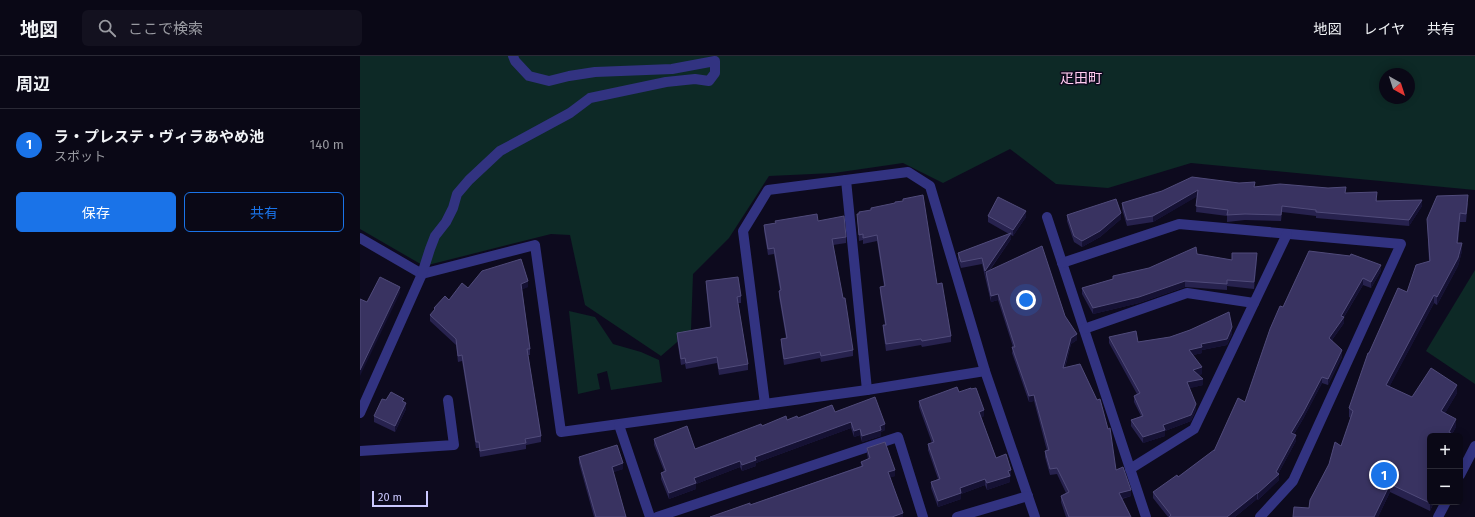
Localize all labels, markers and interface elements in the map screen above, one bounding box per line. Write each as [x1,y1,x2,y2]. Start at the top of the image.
search box [82,10,362,46]
icon: search [96,17,118,39]
text: 地図 [20,18,58,41]
text: ここで検索 [128,20,203,38]
text: 地図 [1313,21,1341,38]
text: レイヤ [1363,21,1405,38]
text: 共有 [1427,21,1455,38]
north arrow [1379,68,1415,104]
district label: 疋田町 [1060,70,1102,87]
text: 周辺 [16,74,50,95]
text: ラ・プレステ・ヴィラあやめ池 [54,128,264,146]
text: 1 [26,137,32,152]
text: 140 m [310,137,344,152]
text: スポット [54,149,106,164]
button: 保存 [16,192,176,232]
button: 共有 [184,192,344,232]
your location [1016,290,1036,310]
map controls [1427,433,1463,505]
button: + [1427,433,1463,469]
pin: 1 [1371,460,1397,490]
button: − [1427,469,1463,505]
scale bar [372,489,428,508]
text: 20 m [378,491,402,504]

